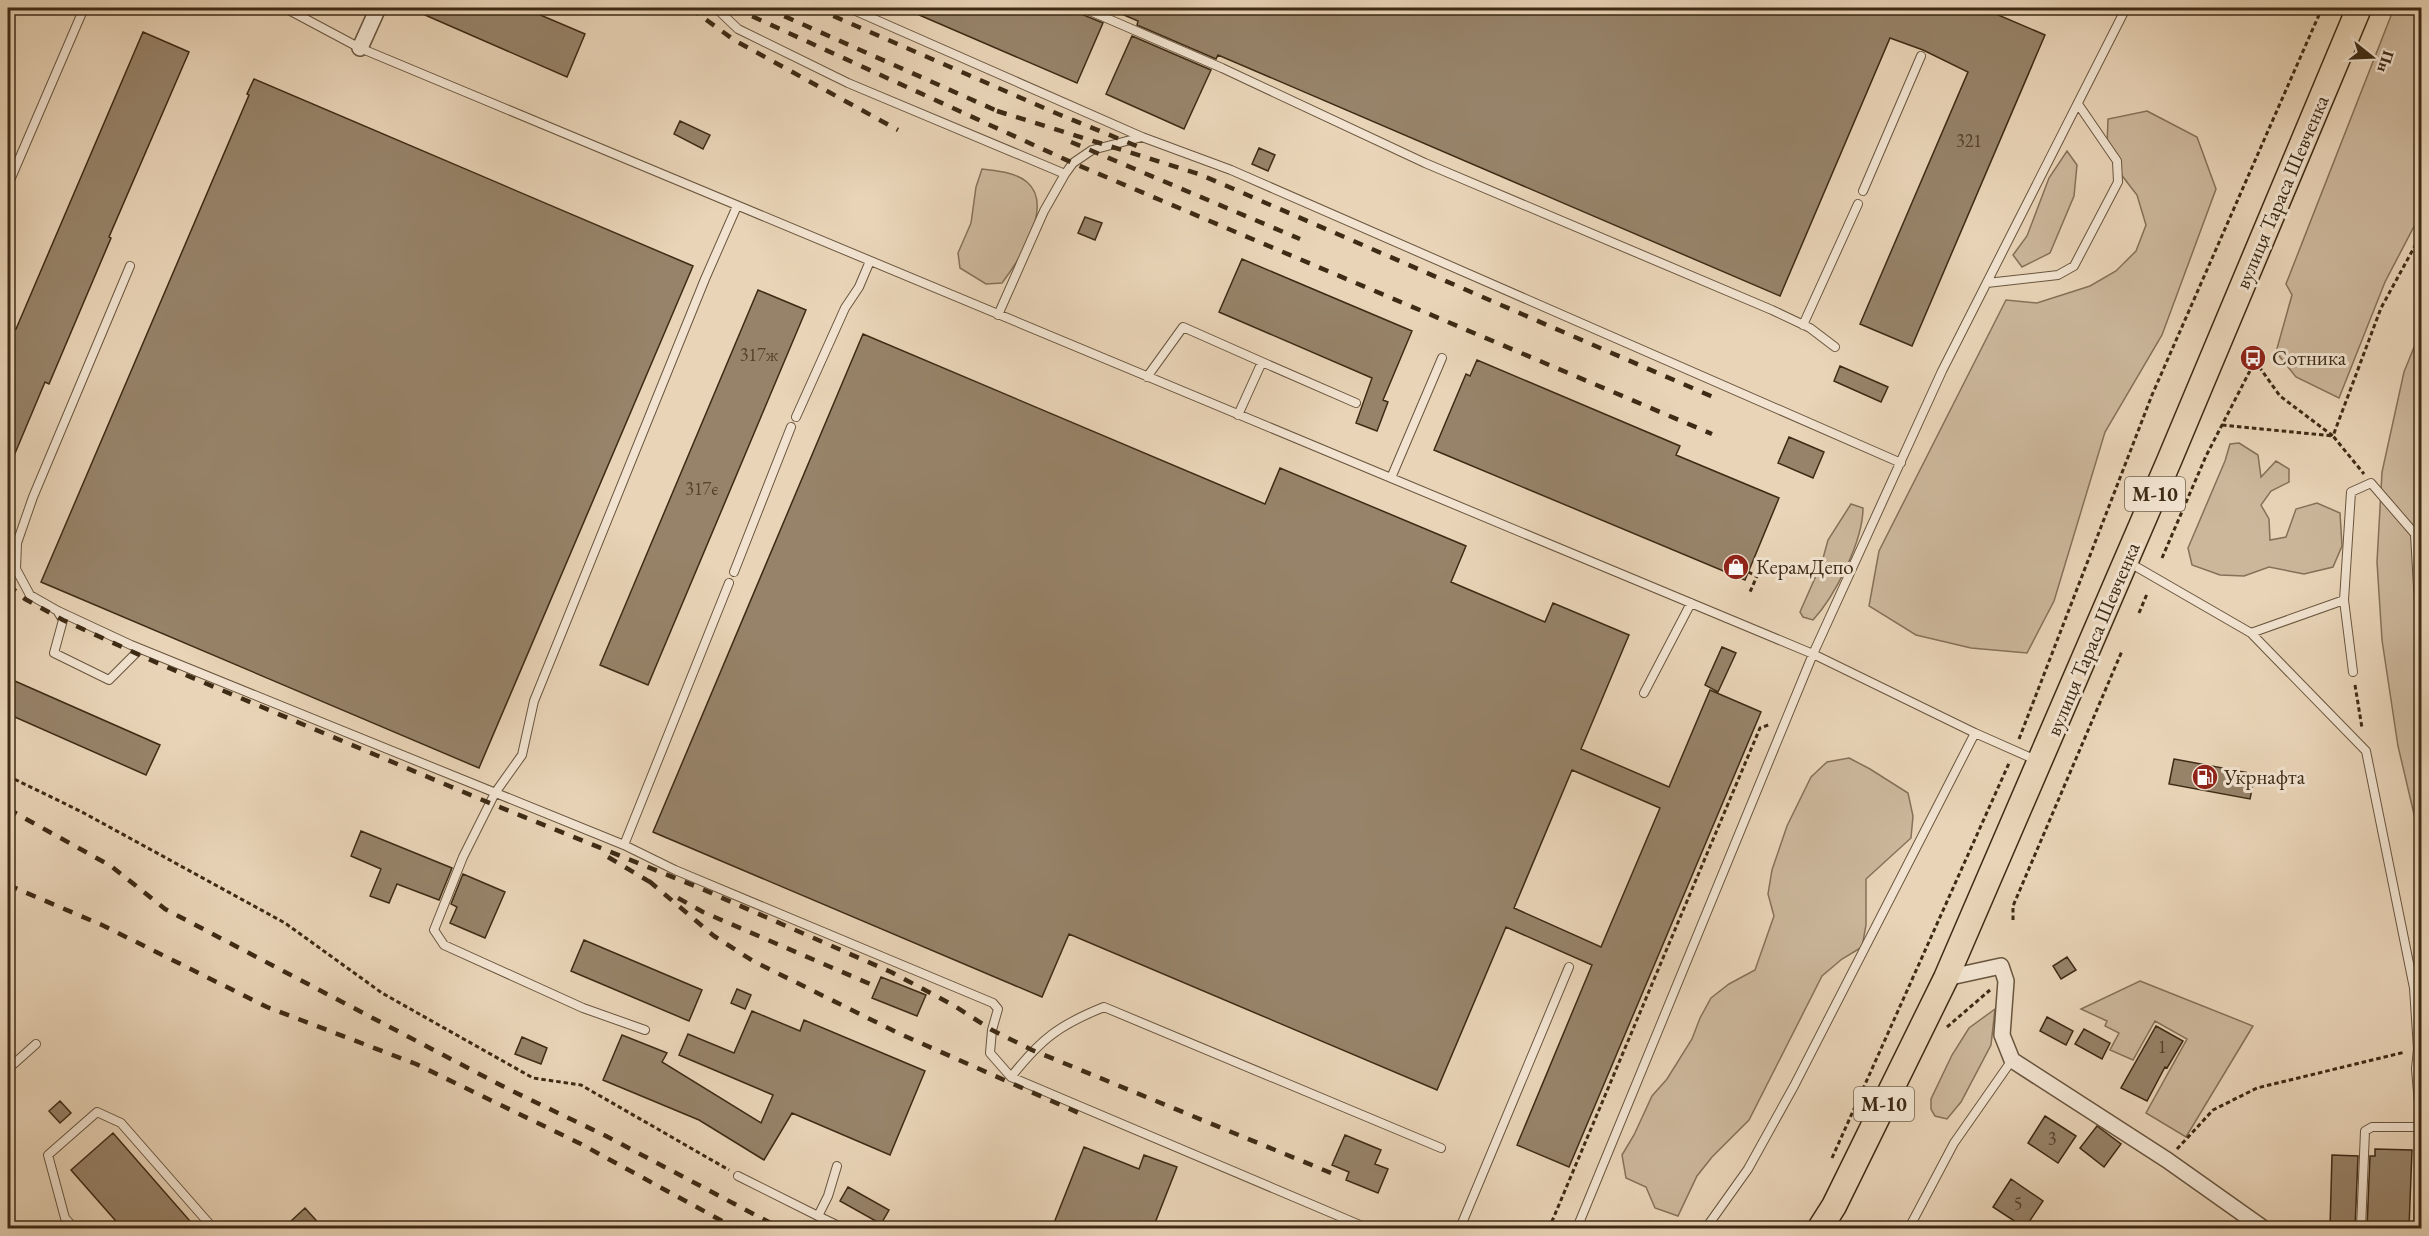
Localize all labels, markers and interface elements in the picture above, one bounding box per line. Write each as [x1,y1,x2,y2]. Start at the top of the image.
north arrow [2342,27,2402,87]
text: Пн [2372,48,2399,75]
street label: вулиця Тараса Шевченка [2228,90,2335,293]
house number: 321 [1956,129,1982,152]
house number: 317ж [740,343,779,366]
bus stop icon: Сотника [2238,343,2268,373]
place label: Сотника [2272,344,2347,371]
house number: 317є [685,477,719,500]
road number: М-10 [2125,477,2185,511]
street label: вулиця Тараса Шевченка [2039,537,2146,740]
shop icon: КерамДепо [1721,552,1751,582]
place label: КерамДепо [1756,553,1854,580]
fuel station icon: Укрнафта [2190,762,2220,792]
place label: Укрнафта [2223,763,2306,790]
house number: 1 [2158,1035,2166,1058]
road number: М-10 [1854,1087,1914,1121]
house number: 3 [2048,1127,2056,1150]
house number: 5 [2014,1192,2022,1215]

